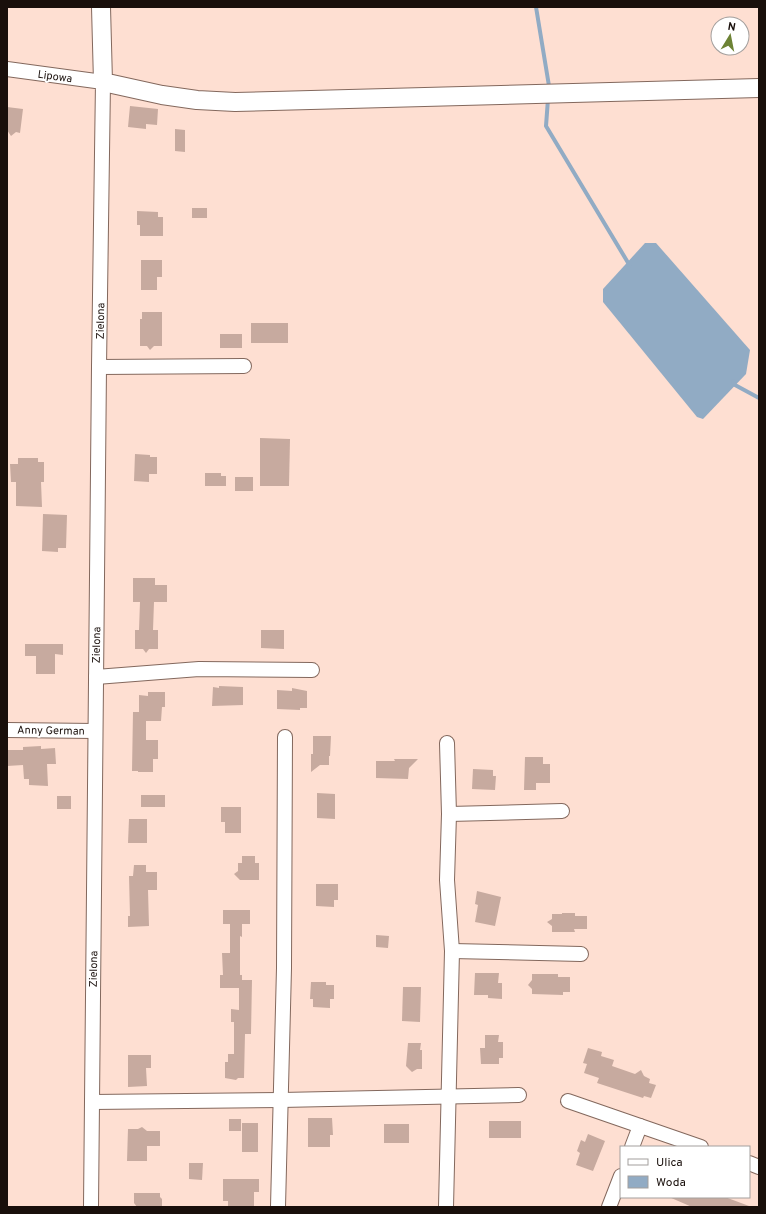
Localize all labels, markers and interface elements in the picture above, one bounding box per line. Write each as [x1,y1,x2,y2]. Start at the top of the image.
north arrow [710,16,750,56]
text: N [726,20,737,35]
street label: Lipowa [37,68,73,86]
street label: Zielona [94,302,108,340]
street label: Zielona [90,626,104,664]
street label: Anny German [17,723,85,739]
street label: Zielona [87,950,101,988]
legend [620,1146,750,1198]
text: Ulica [656,1155,683,1171]
text: Woda [656,1175,686,1191]

